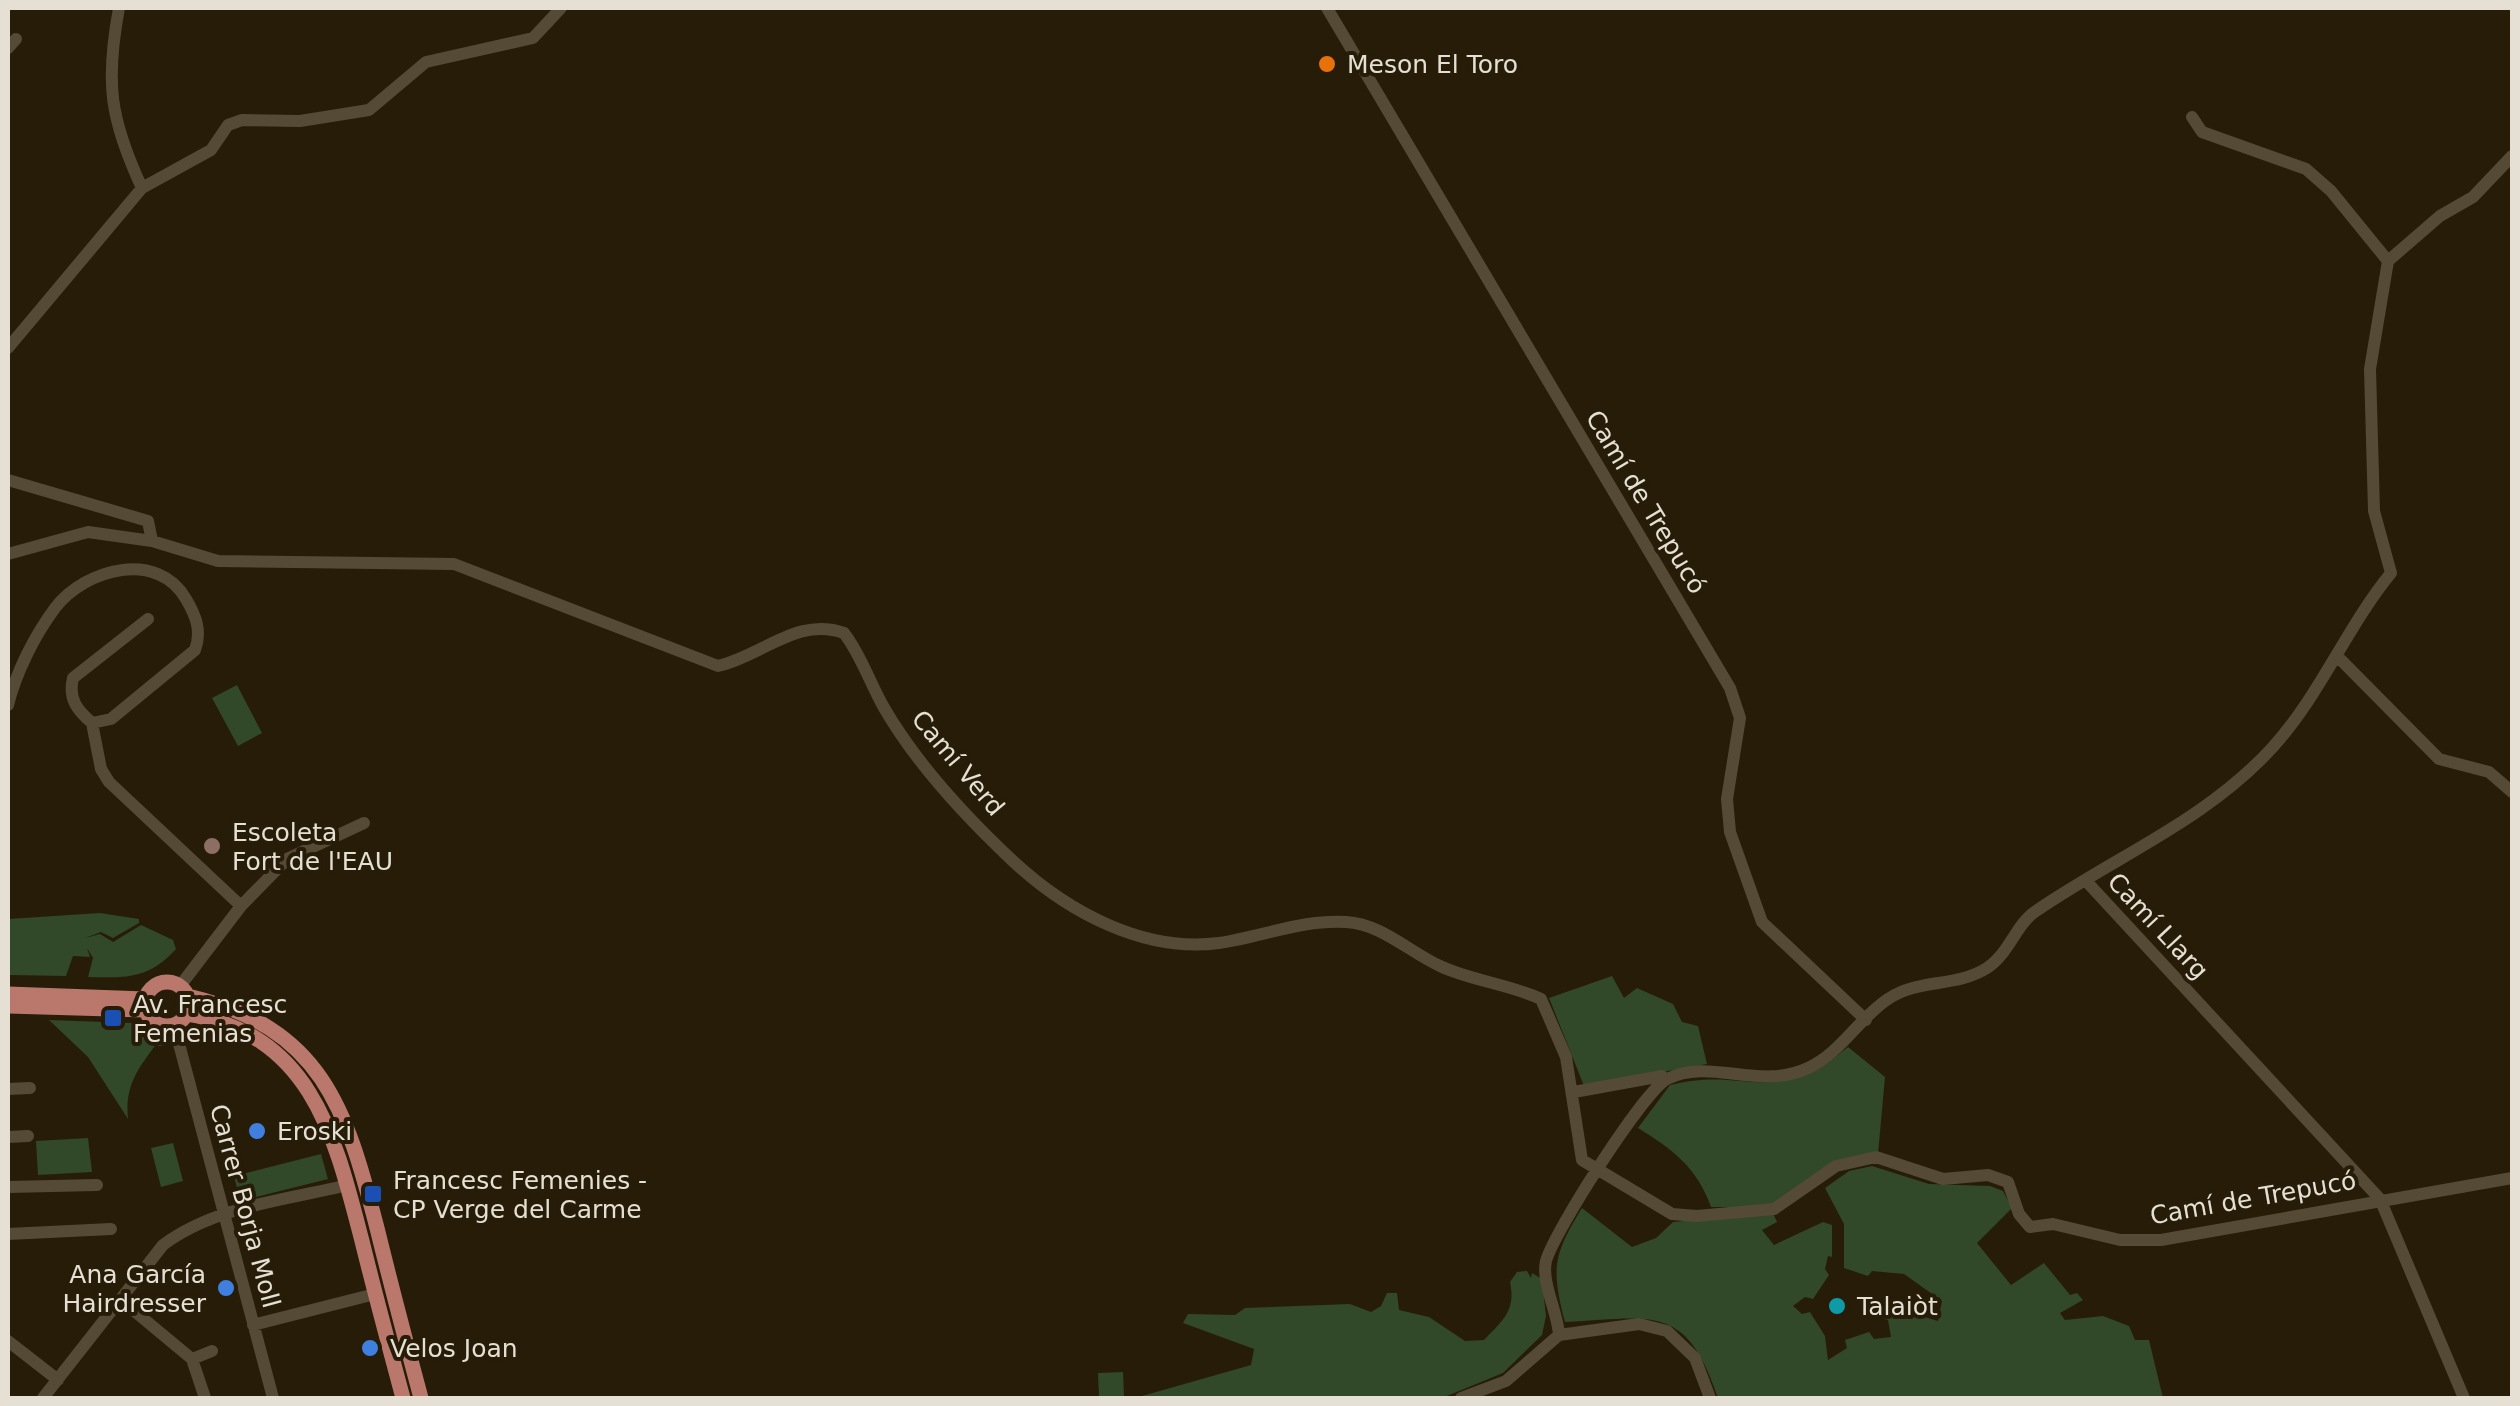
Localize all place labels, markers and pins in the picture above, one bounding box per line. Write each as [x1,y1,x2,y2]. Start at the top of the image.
place label: Meson El Toro [1347,50,1518,79]
marker: Meson El Toro [1316,53,1338,75]
place label: Escoleta Fort de l'EAU [232,818,393,876]
marker: Escoleta Fort de l'EAU [201,835,223,857]
place label: Av. Francesc Femenias [133,990,287,1048]
marker: Av. Francesc Femenias [102,1007,124,1029]
place label: Eroski [277,1117,352,1146]
marker: Eroski [246,1120,268,1142]
place label: Francesc Femenies - CP Verge del Carme [393,1166,647,1224]
marker: Francesc Femenies - CP Verge del Carme [362,1183,384,1205]
place label: Ana García Hairdresser [62,1260,207,1318]
marker: Ana García Hairdresser [215,1277,237,1299]
place label: Talaiòt [1856,1292,1938,1321]
marker: Talaiòt [1826,1295,1848,1317]
place label: Velos Joan [390,1334,518,1363]
marker: Velos Joan [359,1337,381,1359]

